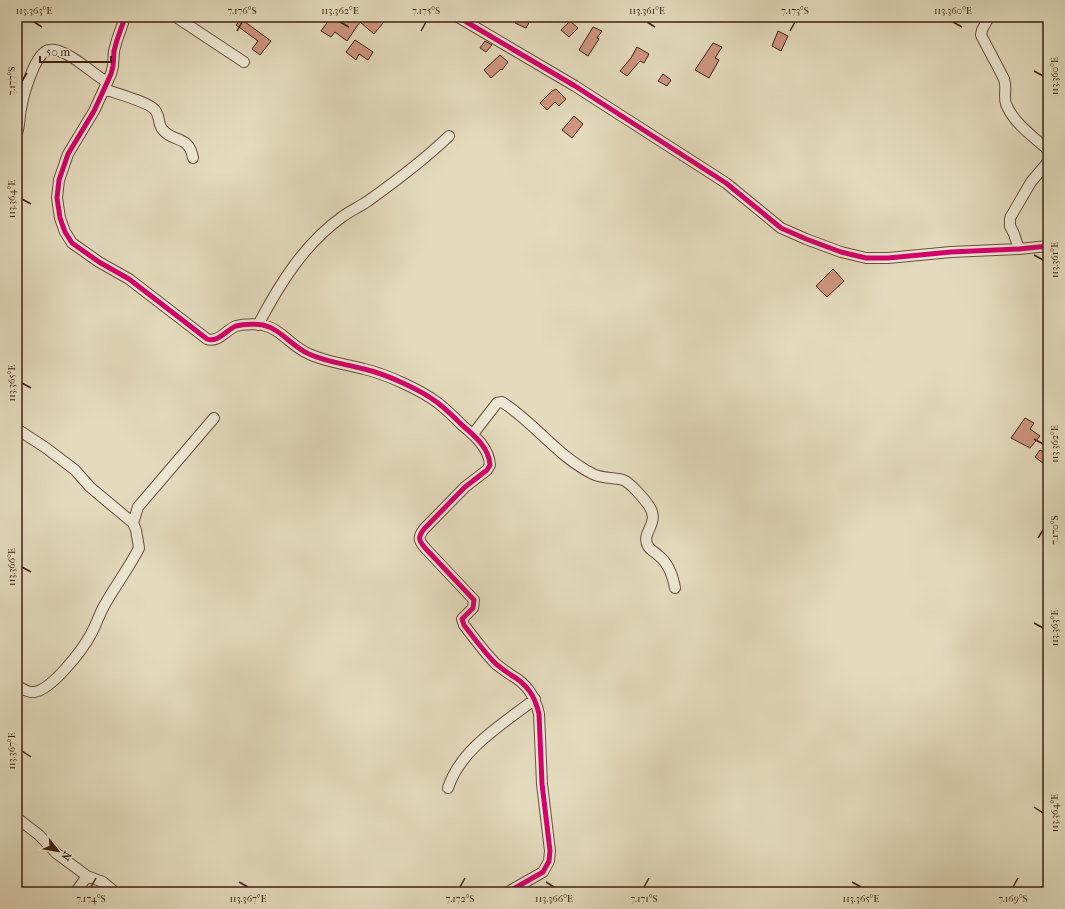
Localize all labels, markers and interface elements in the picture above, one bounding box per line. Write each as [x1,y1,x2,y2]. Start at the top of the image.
text: 113.363°E [16,5,52,17]
text: 7.176°S [227,5,257,17]
text: 113.362°E [321,5,359,17]
text: 7.175°S [412,5,440,17]
text: 113.361°E [629,5,665,17]
text: 7.173°S [781,5,809,17]
text: 113.360°E [934,5,972,17]
scale bar [40,38,111,64]
text: 50 m [46,45,70,59]
text: 113.360°E [1049,57,1061,95]
text: 7.177°S [6,67,18,95]
text: 113.364°E [6,180,18,218]
text: 113.361°E [1049,242,1061,278]
text: 113.365°E [6,365,18,401]
text: 113.362°E [1049,425,1061,463]
text: 7.170°S [1049,515,1061,545]
text: 113.366°E [6,548,18,586]
text: 113.363°E [1049,610,1061,646]
text: 113.367°E [6,732,18,770]
text: 113.364°E [1049,794,1061,832]
north arrow [38,831,78,871]
text: N [58,849,74,863]
text: 7.174°S [76,893,106,905]
text: 113.367°E [229,893,267,905]
text: 7.172°S [446,893,474,905]
text: 113.366°E [535,893,573,905]
text: 7.171°S [630,893,658,905]
text: 113.365°E [843,893,879,905]
text: 7.169°S [998,893,1028,905]

